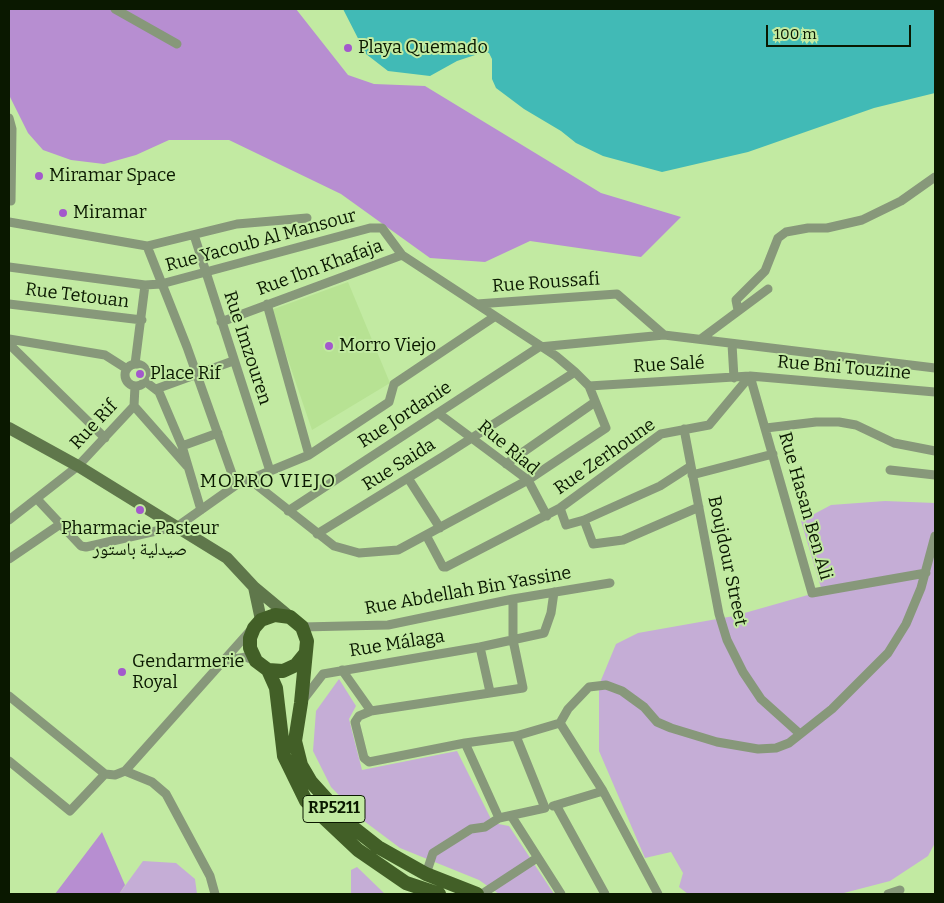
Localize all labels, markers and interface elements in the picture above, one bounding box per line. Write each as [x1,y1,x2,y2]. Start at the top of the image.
scale bar [769,15,914,47]
text: 100 m [774,25,817,43]
place label: Playa Quemado [358,37,488,59]
marker: Playa Quemado [342,42,354,54]
place label: Miramar Space [49,165,176,187]
marker: Miramar Space [33,170,45,182]
place label: Miramar [73,202,147,224]
street label: Rue Yacoub Al Mansour [163,205,359,277]
marker: Miramar [57,207,69,219]
street label: Rue Ibn Khafaja [254,235,386,301]
street label: Rue Roussafi [491,268,601,298]
street label: Rue Tetouan [24,279,130,313]
street label: Rue Imzouren [218,288,276,408]
place label: Morro Viejo [339,335,436,357]
marker: Morro Viejo [323,340,335,352]
street label: Rue Bni Touzine [776,351,912,385]
street label: Rue Salé [633,352,705,378]
place label: Place Rif [150,363,221,385]
marker: Place Rif [134,368,146,380]
street label: Rue Jordanie [354,377,456,453]
street label: Rue Rif [66,396,122,454]
street label: Rue Zerhoune [550,414,660,500]
street label: Rue Riad [473,416,543,480]
street label: Rue Hasan Ben Ali [774,430,836,582]
street label: Rue Saida [358,434,440,496]
district label: MORRO VIEJO [198,471,338,493]
street label: Boujdour Street [703,494,751,628]
marker: Pharmacie Pasteur صيدلية باستور [134,504,146,516]
place label: Pharmacie Pasteur صيدلية باستور [61,518,219,560]
street label: Rue Abdellah Bin Yassine [363,562,573,620]
street label: Rue Málaga [348,626,446,662]
place label: Gendarmerie Royal [132,651,244,694]
marker: Gendarmerie Royal [116,666,128,678]
road number: RP5211 [303,796,365,822]

